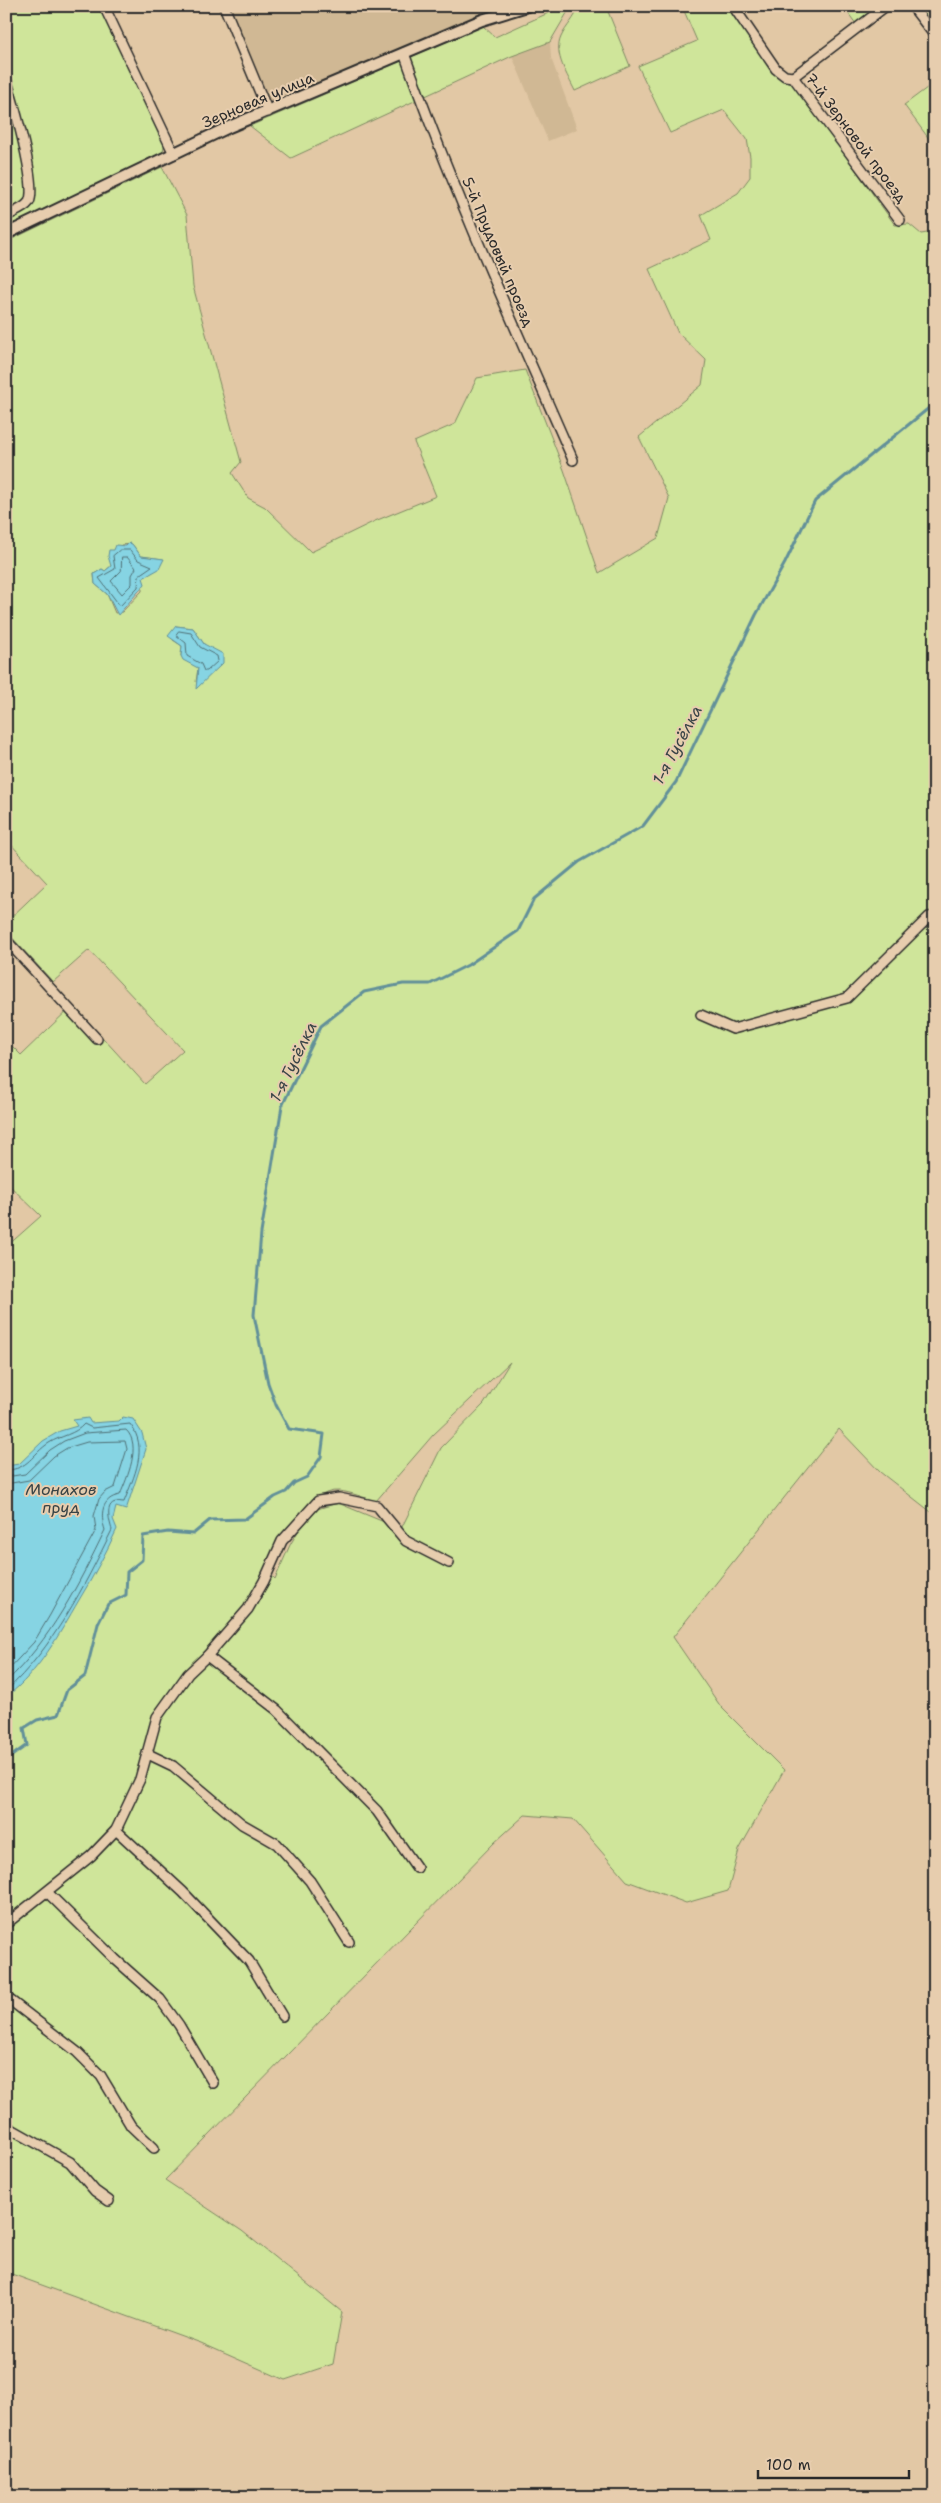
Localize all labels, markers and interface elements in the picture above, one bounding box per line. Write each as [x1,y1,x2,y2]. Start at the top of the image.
street label: Зерновая улица [199,67,318,133]
street label: 7-й Зерновой проезд [800,69,912,208]
street label: 5-й Прудовый проезд [457,174,539,330]
water label: 1-я Гусёлка [647,702,707,788]
water label: 1-я Гусёлка [264,1018,322,1106]
water label: Монахов пруд [25,1479,97,1518]
scale bar [758,2448,910,2480]
text: 100 m [766,2455,811,2475]

